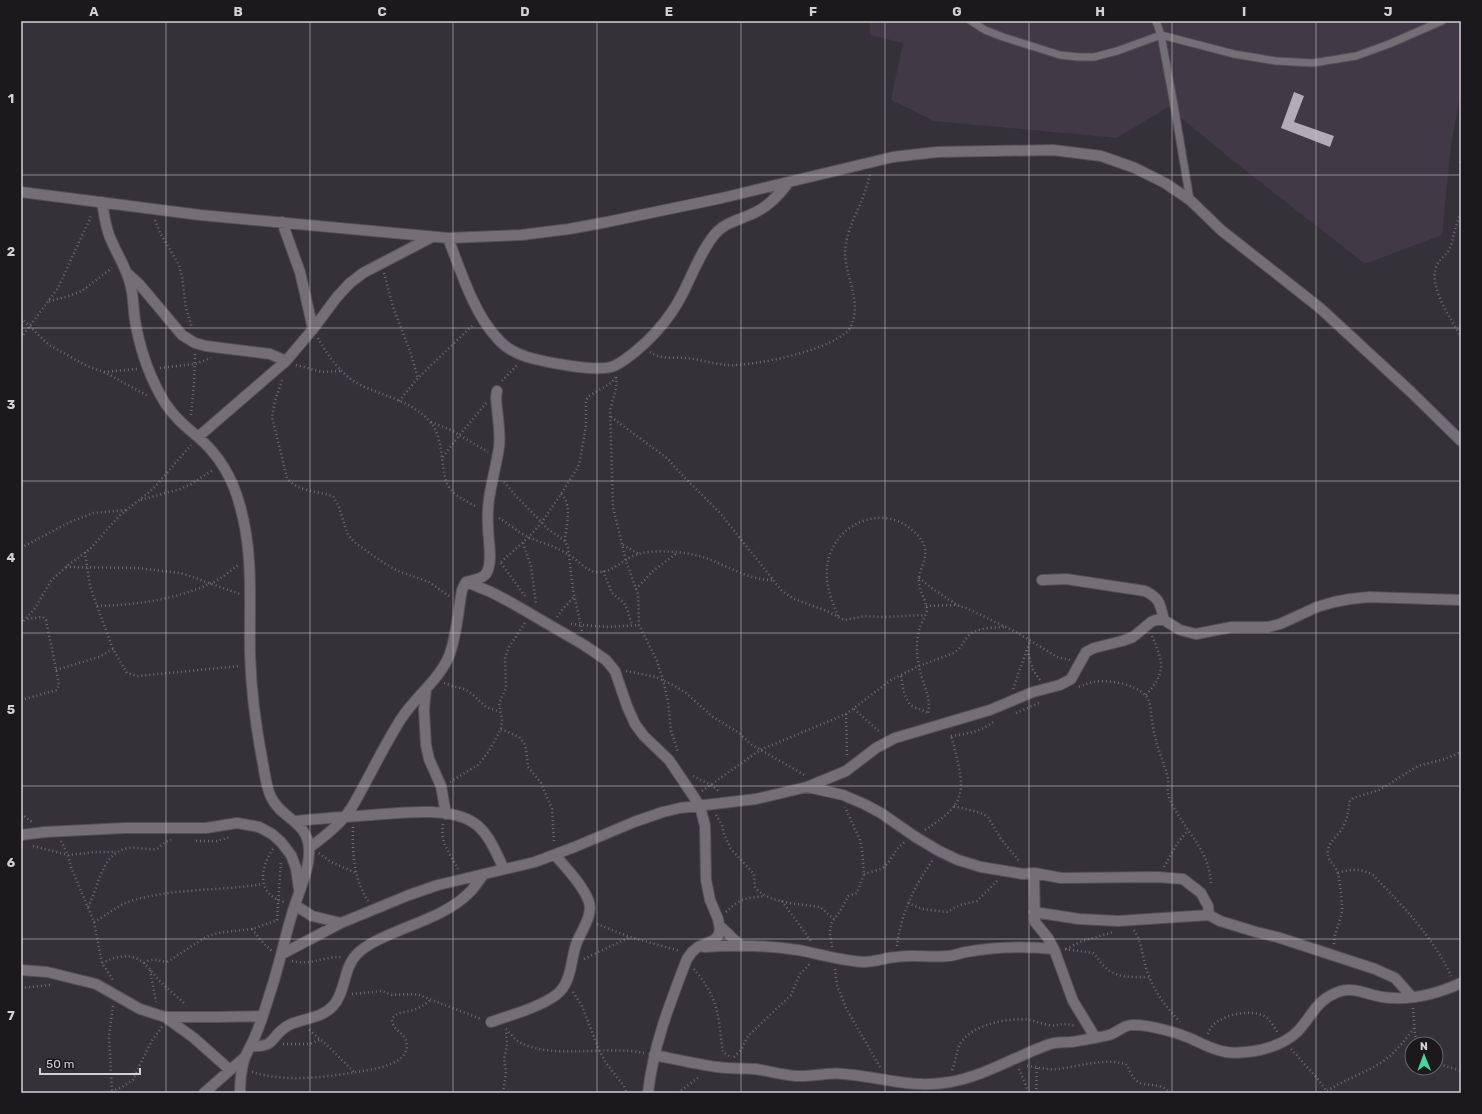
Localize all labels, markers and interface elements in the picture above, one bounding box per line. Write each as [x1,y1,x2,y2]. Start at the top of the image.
text: A [89,4,99,19]
text: B [233,4,243,19]
text: C [377,4,387,19]
text: D [520,4,530,19]
text: E [665,4,673,19]
text: F [809,4,817,19]
text: G [952,4,962,19]
text: H [1095,4,1105,19]
text: I [1242,4,1246,19]
text: J [1384,4,1392,19]
text: 1 [8,91,14,106]
text: 2 [7,244,15,259]
text: 3 [7,397,16,412]
text: 4 [7,550,16,565]
text: 5 [7,702,15,717]
text: 6 [7,855,16,870]
text: 7 [7,1008,15,1023]
north arrow [1404,1036,1444,1076]
text: N [1420,1040,1428,1053]
scale bar [40,1050,140,1076]
text: 50 m [46,1057,74,1071]

